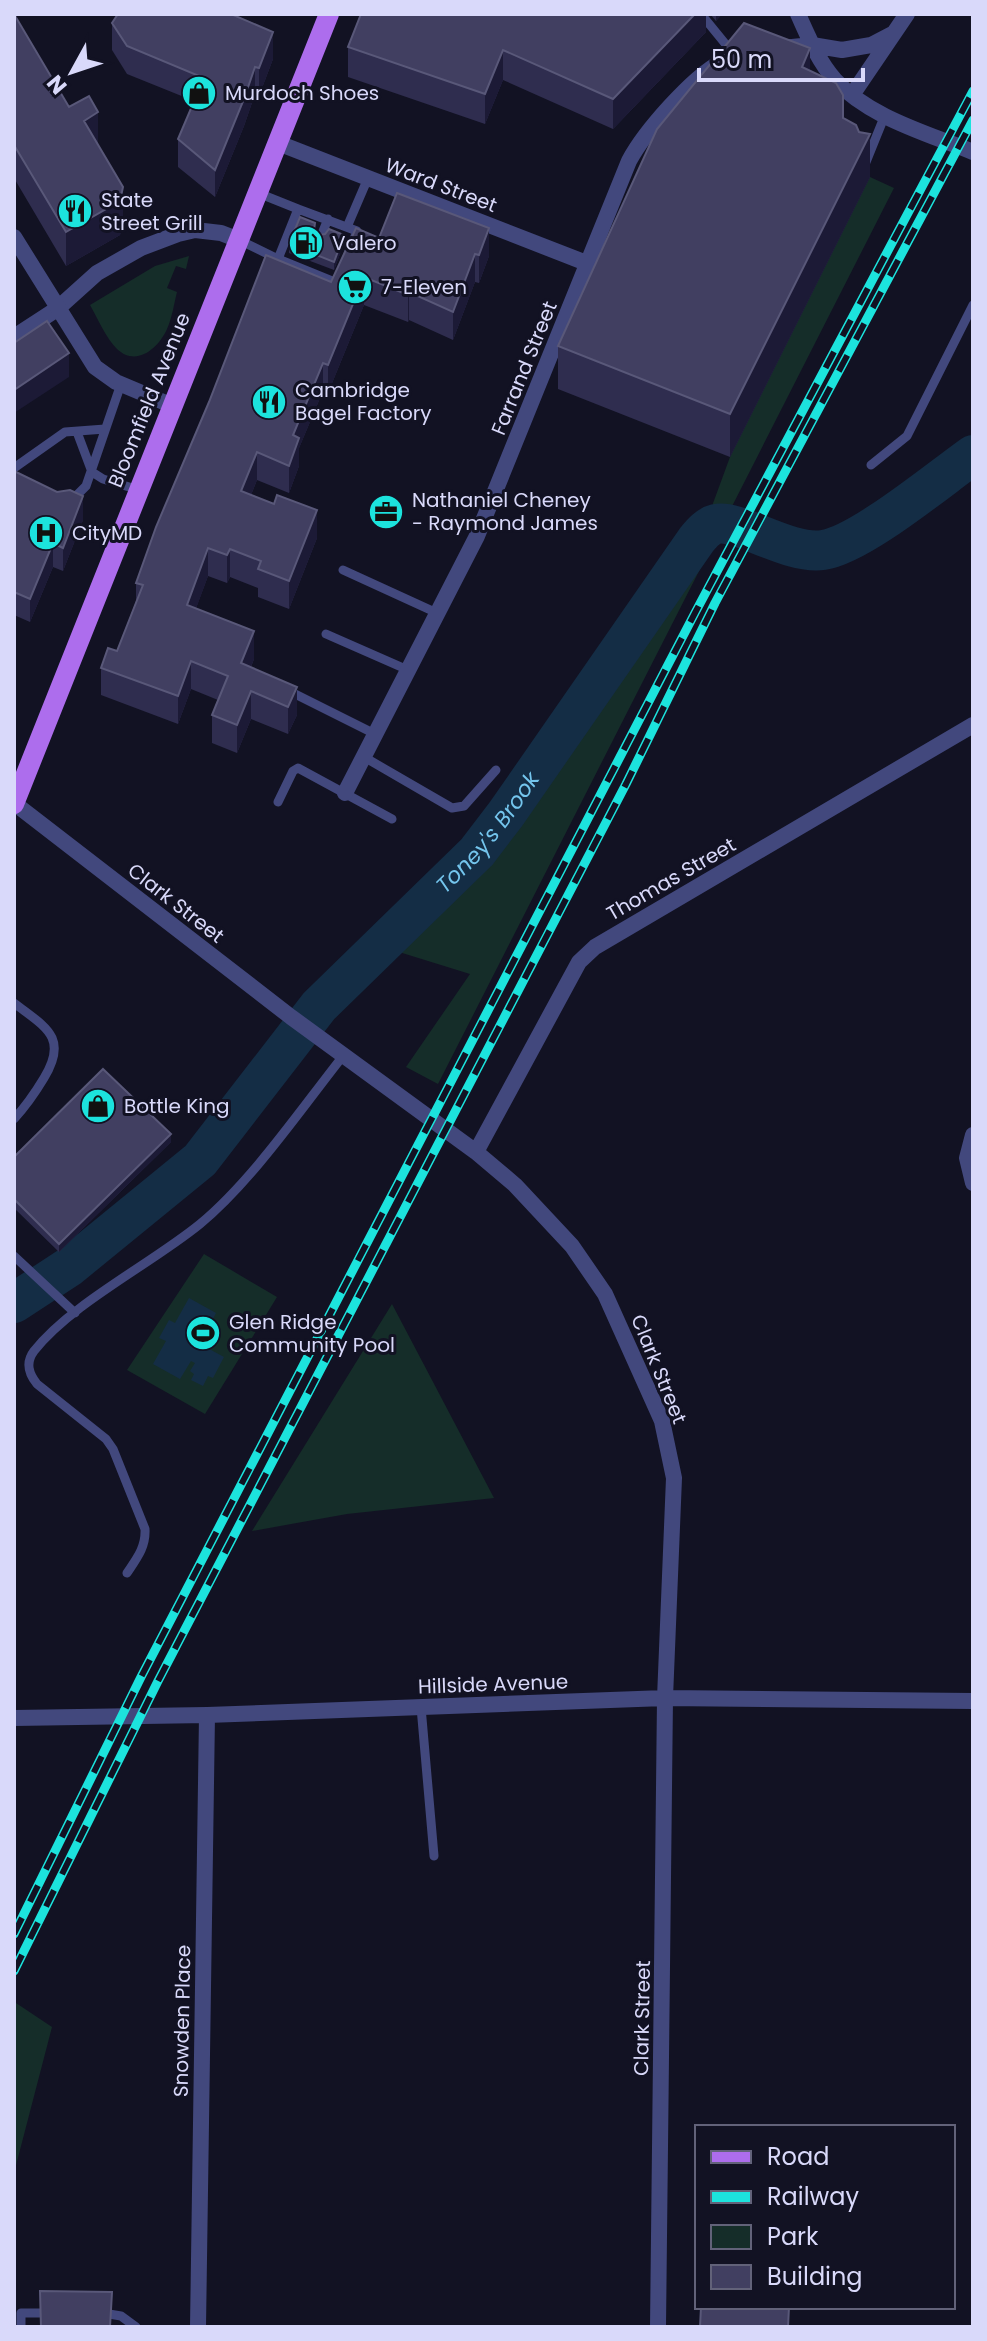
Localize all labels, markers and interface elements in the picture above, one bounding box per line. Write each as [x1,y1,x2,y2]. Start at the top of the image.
north arrow [32,32,112,112]
scale bar [699,32,863,82]
text: 50 m [711,43,772,76]
text: N [40,68,74,101]
shop icon: Murdoch Shoes [180,74,218,112]
place label: Murdoch Shoes [225,79,379,107]
street label: Ward Street [381,151,501,219]
place label: State Street Grill [101,186,203,237]
restaurant icon: State Street Grill [56,192,94,230]
fuel station icon: Valero [287,224,325,262]
place label: Valero [332,229,397,257]
supermarket icon: 7-Eleven [336,268,374,306]
place label: 7-Eleven [381,273,467,301]
street label: Farrand Street [484,297,564,439]
street label: Bloomfield Avenue [101,308,197,492]
place label: Cambridge Bagel Factory [295,376,432,427]
restaurant icon: Cambridge Bagel Factory [250,383,288,421]
place label: Nathaniel Cheney - Raymond James [412,486,598,537]
office icon: Nathaniel Cheney - Raymond James [367,493,405,531]
hospital icon: CityMD [27,514,65,552]
place label: CityMD [72,519,142,547]
water label: Toney's Brook [429,764,547,900]
street label: Thomas Street [601,831,741,927]
street label: Clark Street [122,856,230,950]
shop icon: Bottle King [79,1087,117,1125]
place label: Bottle King [124,1092,230,1120]
place label: Glen Ridge Community Pool [229,1308,395,1359]
street label: Clark Street [624,1310,694,1428]
sports icon: Glen Ridge Community Pool [184,1314,222,1352]
street label: Hillside Avenue [417,1667,569,1701]
street label: Snowden Place [167,1945,197,2097]
street label: Clark Street [627,1960,657,2076]
legend [695,2125,955,2309]
text: Road [767,2140,829,2173]
text: Railway [767,2180,860,2213]
text: Park [767,2220,819,2253]
text: Building [767,2260,863,2293]

